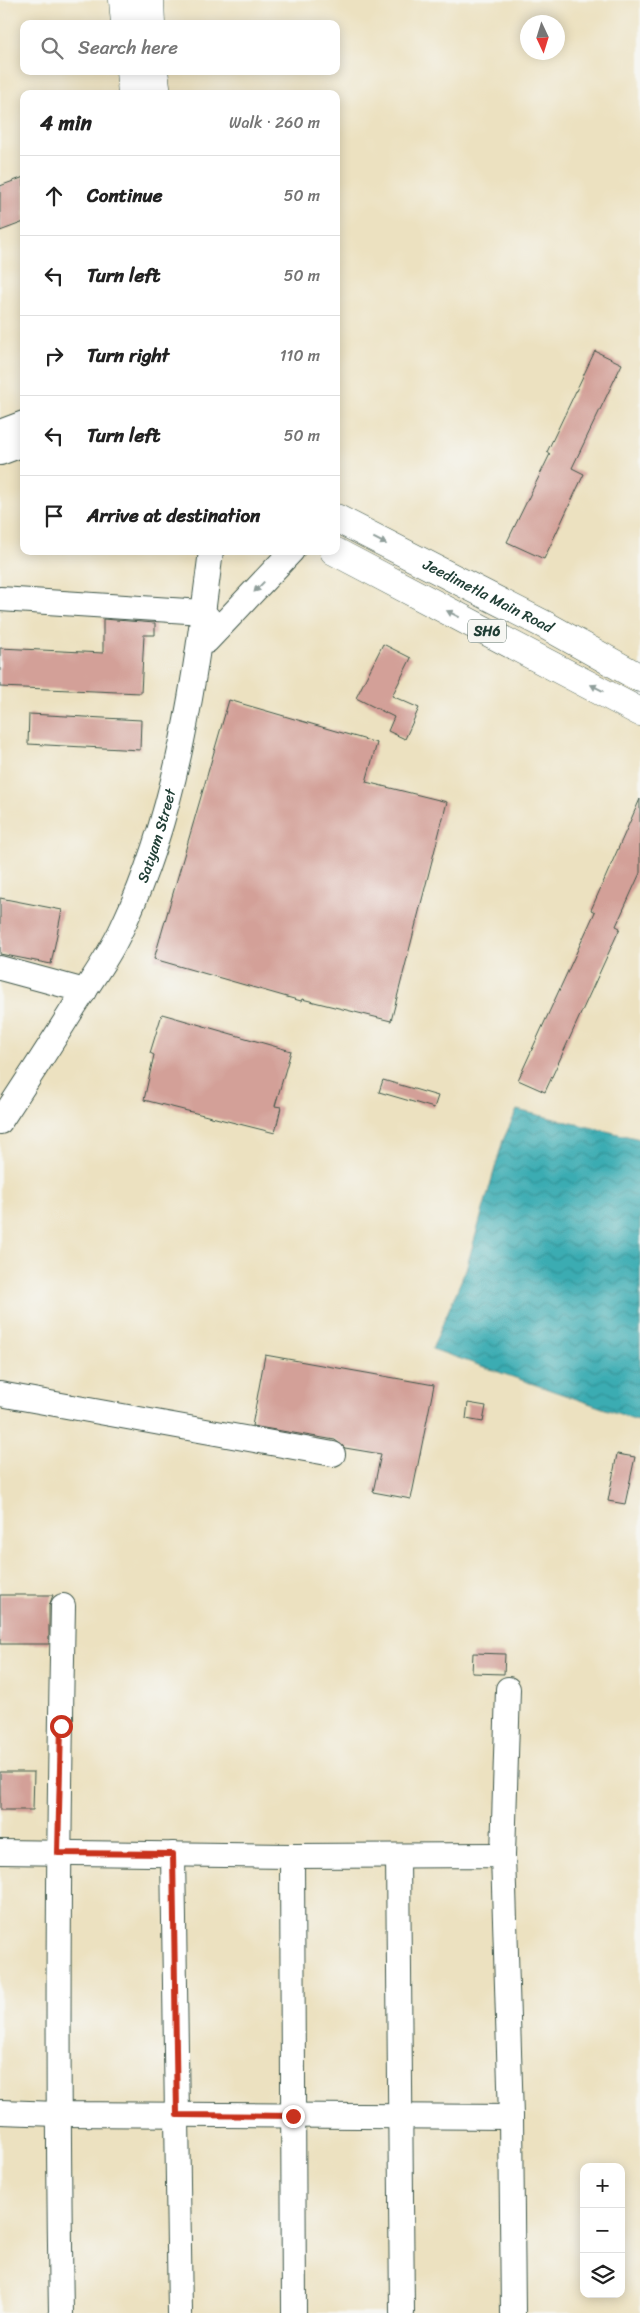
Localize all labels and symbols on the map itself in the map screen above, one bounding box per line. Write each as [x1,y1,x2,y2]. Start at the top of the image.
north arrow [520,15,565,60]
one-way arrow [372,537,387,545]
street label: Jeedimetla Main Road [417,551,559,641]
one-way arrow [253,580,265,592]
one-way arrow [446,610,460,618]
road number: SH6 [468,620,506,642]
one-way arrow [590,684,605,692]
street label: Satyam Street [130,785,184,887]
route start [50,1715,73,1738]
route end [282,2105,305,2128]

